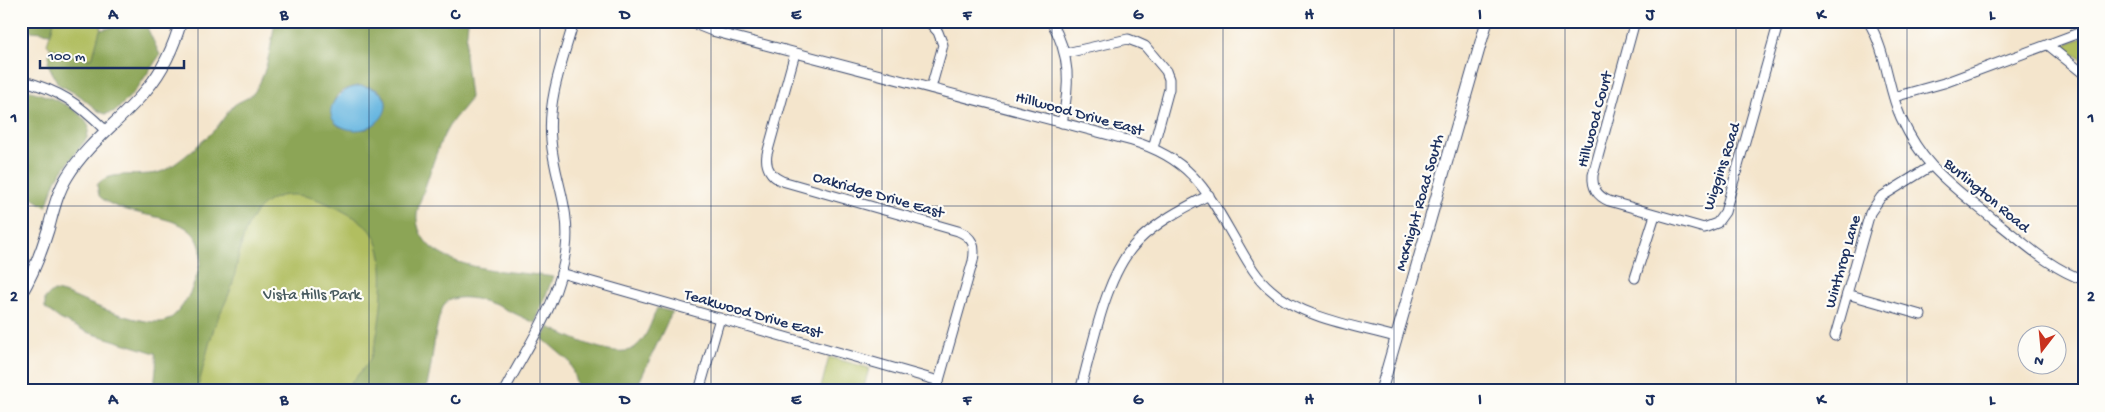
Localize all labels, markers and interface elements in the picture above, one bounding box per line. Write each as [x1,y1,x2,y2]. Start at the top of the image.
text: A [107,7,119,26]
text: B [279,7,289,26]
text: C [450,7,461,26]
text: D [618,7,631,26]
text: E [791,7,802,26]
text: F [962,7,973,26]
text: G [1133,7,1144,26]
text: H [1304,7,1314,26]
text: I [1478,7,1482,26]
text: J [1645,7,1656,26]
text: K [1816,7,1828,26]
text: L [1989,7,1996,26]
scale bar [40,38,184,70]
text: 100 m [47,48,86,66]
street label: Hillwood Court [1574,68,1619,170]
street label: Hillwood Drive East [1013,89,1147,142]
text: 1 [10,110,17,129]
text: 1 [2087,110,2094,129]
street label: Wiggins Road [1700,119,1747,213]
street label: McKnight Road South [1393,132,1450,274]
street label: Burlington Road [1938,155,2034,239]
street label: Oakridge Drive East [810,169,947,225]
street label: Winthrop Lane [1822,212,1867,311]
street label: Teakwood Drive East [681,286,826,345]
park label: Vista Hills Park [262,287,363,306]
text: 2 [10,289,18,308]
text: 2 [2087,289,2095,308]
north arrow [2018,324,2068,374]
text: N [2032,351,2046,370]
text: A [107,392,119,411]
text: B [279,392,289,411]
text: C [450,392,461,411]
text: D [618,392,631,411]
text: E [791,392,802,411]
text: F [962,392,973,411]
text: G [1133,392,1144,411]
text: H [1304,392,1314,411]
text: I [1478,392,1482,411]
text: J [1645,392,1656,411]
text: K [1816,392,1828,411]
text: L [1989,392,1996,411]

